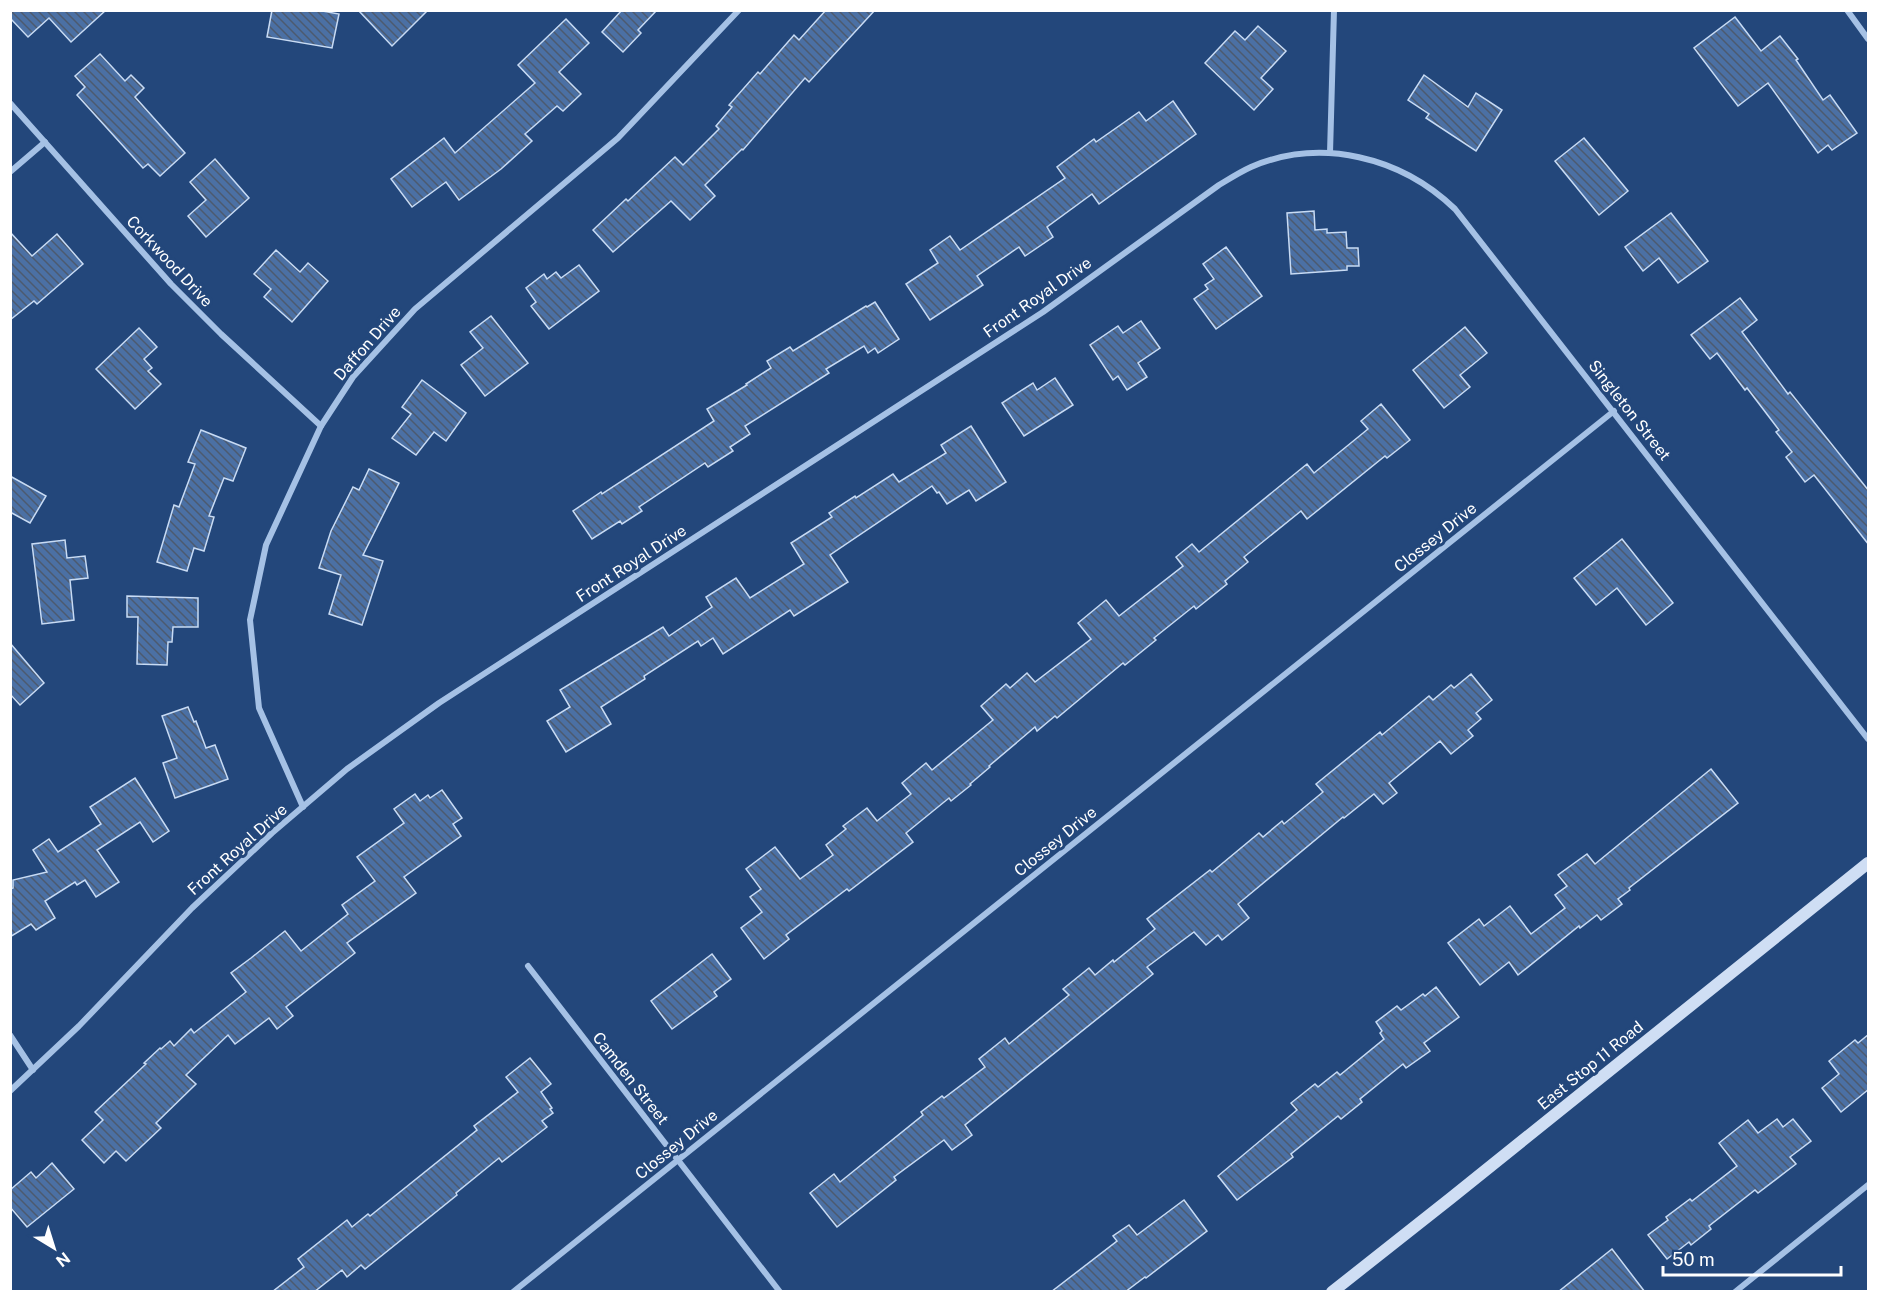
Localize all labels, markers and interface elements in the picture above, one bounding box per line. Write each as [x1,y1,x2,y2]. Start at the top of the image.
street label: Corkwood Drive [123,212,217,311]
street label: Front Royal Drive [980,253,1095,342]
street label: Daffon Drive [330,302,405,384]
street label: Singleton Street [1585,356,1675,464]
street label: Clossey Drive [1390,498,1480,576]
street label: Front Royal Drive [573,521,690,606]
street label: Front Royal Drive [184,800,291,899]
street label: Clossey Drive [1010,802,1100,880]
street label: East Stop 11 Road [1534,1017,1647,1114]
street label: Camden Street [589,1028,673,1128]
street label: Clossey Drive [631,1105,721,1183]
north arrow [24,1218,84,1278]
scale bar [1663,1239,1842,1277]
text: N [52,1248,74,1271]
text: 50 m [1672,1249,1715,1270]

